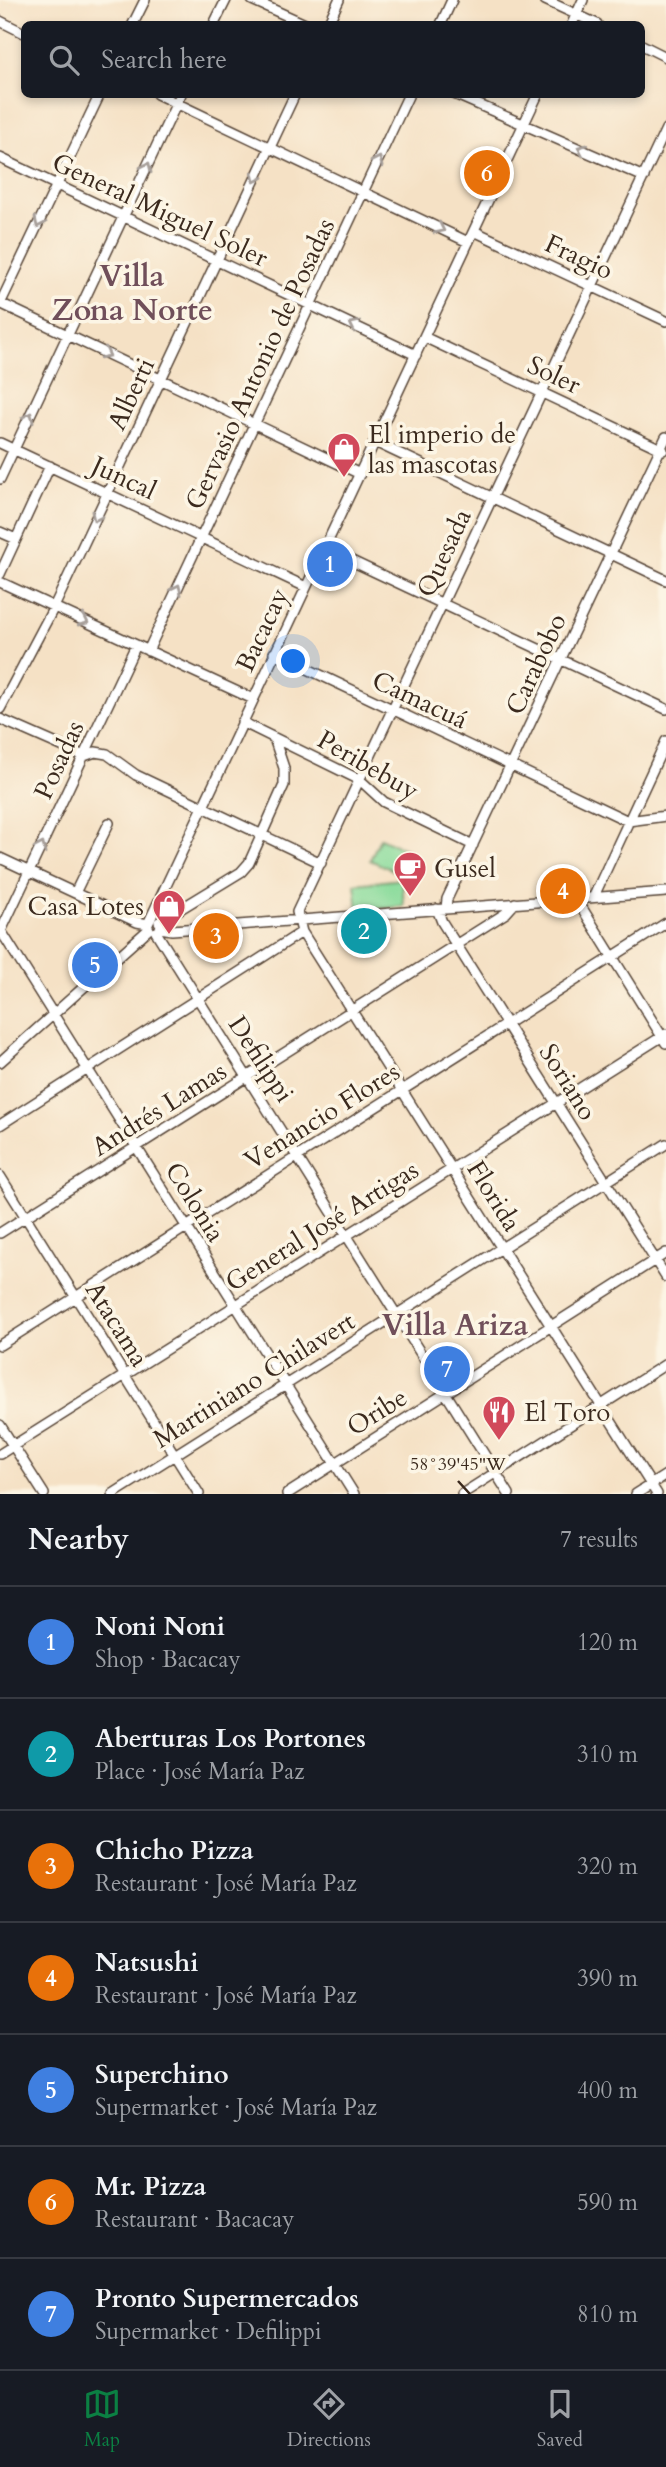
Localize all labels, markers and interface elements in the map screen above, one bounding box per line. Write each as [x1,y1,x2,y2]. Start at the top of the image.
search box [21,21,645,98]
icon: search [45,41,83,79]
text: Search here [101,42,227,77]
one-way arrow [576,143,589,157]
street label: General Miguel Soler [46,145,274,276]
pin: 6 [464,147,510,199]
one-way arrow [370,156,384,169]
one-way arrow [139,162,153,174]
one-way arrow [250,171,264,184]
street label: Gervasio Antonio de Posadas [177,213,343,515]
one-way arrow [34,216,48,228]
one-way arrow [433,221,445,235]
street label: Fragio [539,226,619,288]
district label: Villa Zona Norte [51,256,213,331]
one-way arrow [349,320,361,334]
one-way arrow [99,345,111,359]
street label: Soler [522,348,587,403]
street label: Alberti [99,352,163,436]
one-way arrow [20,412,34,424]
place label: El imperio de las mascotas [368,417,516,482]
shop icon: El imperio de las mascotas [325,430,363,479]
street label: Juncal [82,446,162,508]
street label: Quesada [408,503,480,603]
one-way arrow [91,510,105,522]
pin: 1 [307,538,353,590]
street label: Bacacay [227,582,297,678]
one-way arrow [169,584,183,596]
street label: Carabobo [497,608,575,720]
one-way arrow [77,613,89,627]
your location [276,644,310,678]
street label: Camacuá [367,663,473,737]
street label: Posadas [26,715,92,805]
street label: Peribebuy [311,722,425,808]
one-way arrow [33,842,47,854]
cafe icon: Gusel [391,849,429,898]
place label: Gusel [434,851,496,886]
pin: 4 [540,865,586,917]
shop icon: Casa Lotes [150,887,188,936]
place label: Casa Lotes [27,889,144,924]
pin: 2 [341,905,387,957]
pin: 3 [193,910,239,962]
pin: 5 [72,939,118,991]
street label: Defilippi [220,1009,302,1109]
street label: Soriano [531,1037,605,1127]
street label: Andrés Lamas [85,1054,233,1164]
street label: Venancio Flores [238,1054,406,1178]
street label: General José Artigas [219,1152,425,1300]
street label: Florida [459,1154,529,1238]
street label: Colonia [157,1155,233,1249]
street label: Atacama [77,1275,157,1373]
street label: Martiniano Chilavert [146,1304,362,1456]
district label: Villa Ariza [382,1305,528,1346]
pin: 7 [424,1343,470,1395]
street label: Oribe [340,1380,414,1444]
restaurant icon: El Toro [480,1393,518,1442]
place label: El Toro [524,1395,610,1430]
text: 58°39'45"W [410,1452,506,1477]
text: Nearby [28,1519,129,1560]
text: 7 results [560,1524,638,1555]
text: Noni Noni [95,1609,225,1644]
text: 1 [45,1627,57,1658]
text: 120 m [577,1627,638,1658]
text: Shop · Bacacay [95,1644,241,1675]
text: Aberturas Los Portones [95,1721,366,1756]
text: 2 [45,1739,57,1770]
text: 310 m [577,1739,638,1770]
text: Place · José María Paz [95,1756,304,1787]
text: Chicho Pizza [95,1833,254,1868]
text: 3 [45,1851,57,1882]
text: 320 m [577,1851,638,1882]
text: Restaurant · José María Paz [95,1868,357,1899]
text: Natsushi [95,1945,198,1980]
text: 4 [45,1963,57,1994]
text: 390 m [577,1963,638,1994]
text: Restaurant · José María Paz [95,1980,357,2011]
text: Superchino [95,2057,229,2092]
text: 5 [45,2075,57,2106]
text: 400 m [577,2075,638,2106]
text: Supermarket · José María Paz [95,2092,377,2123]
text: Mr. Pizza [95,2169,207,2204]
text: 6 [45,2187,57,2218]
text: 590 m [577,2187,638,2218]
text: Restaurant · Bacacay [95,2204,294,2235]
text: Pronto Supermercados [95,2281,359,2316]
text: 7 [45,2299,57,2330]
text: 810 m [577,2299,638,2330]
text: Supermarket · Defilippi [95,2316,322,2347]
tab: Map [83,2385,121,2453]
tab: Directions [287,2385,371,2453]
tab: Saved [537,2385,583,2453]

